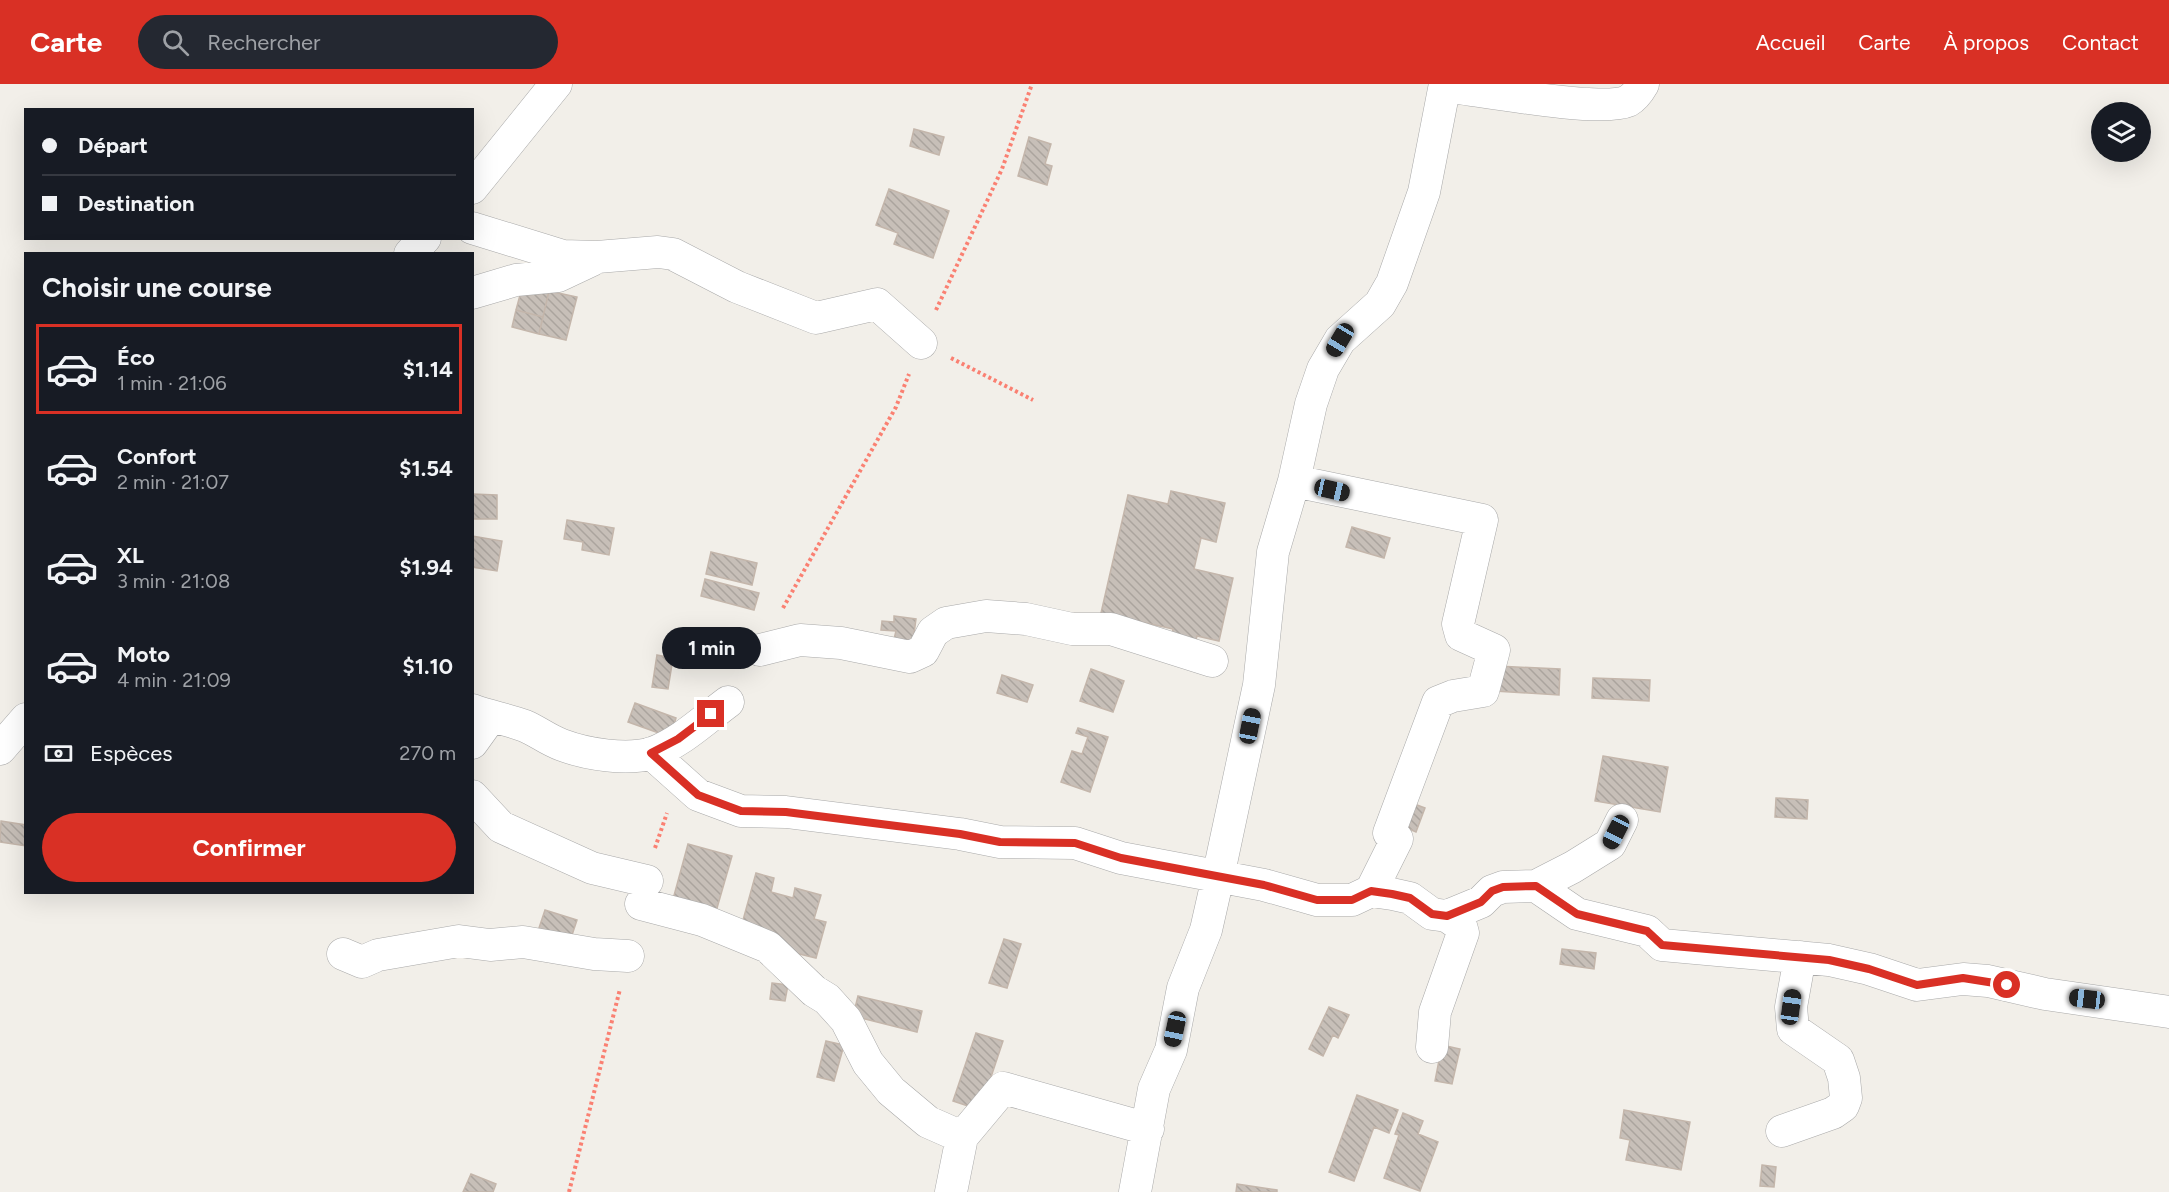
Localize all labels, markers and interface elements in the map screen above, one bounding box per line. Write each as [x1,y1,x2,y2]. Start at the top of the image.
search box [138,15,558,69]
text: Carte [30,25,102,59]
icon: search [159,26,192,59]
text: Rechercher [207,29,320,56]
text: Accueil [1756,30,1825,55]
text: Carte [1858,30,1911,55]
text: À propos [1944,30,2029,55]
text: Contact [2062,30,2139,55]
map controls [2091,102,2151,162]
button: layers [2091,102,2151,162]
text: Départ [78,132,148,159]
text: Destination [78,190,195,217]
text: Choisir une course [42,271,272,304]
car [1323,320,1357,360]
icon: car [45,342,99,396]
text: Éco [117,344,155,371]
text: $1.14 [403,356,453,383]
text: 1 min · 21:06 [117,371,227,395]
icon: car [45,441,99,495]
text: Confort [117,443,197,470]
text: $1.54 [399,455,453,482]
text: 2 min · 21:07 [117,470,229,494]
car [1312,477,1352,503]
icon: car [45,540,99,594]
text: XL [117,542,144,569]
text: $1.94 [399,554,453,581]
text: 3 min · 21:08 [117,569,230,593]
callout: 1 min [662,627,760,669]
text: 1 min [688,636,735,660]
icon: car [45,639,99,693]
text: Moto [117,641,170,668]
text: $1.10 [403,653,453,680]
text: 4 min · 21:09 [117,668,231,692]
route end [697,700,724,727]
car [1238,707,1262,745]
icon: cash [42,737,75,770]
text: Espèces [90,740,172,767]
text: 270 m [399,741,456,765]
car [1600,812,1632,852]
button: Confirmer [42,813,456,882]
route start [1993,971,2020,998]
car [1780,988,1802,1026]
car [2068,988,2106,1010]
car [1162,1010,1188,1048]

